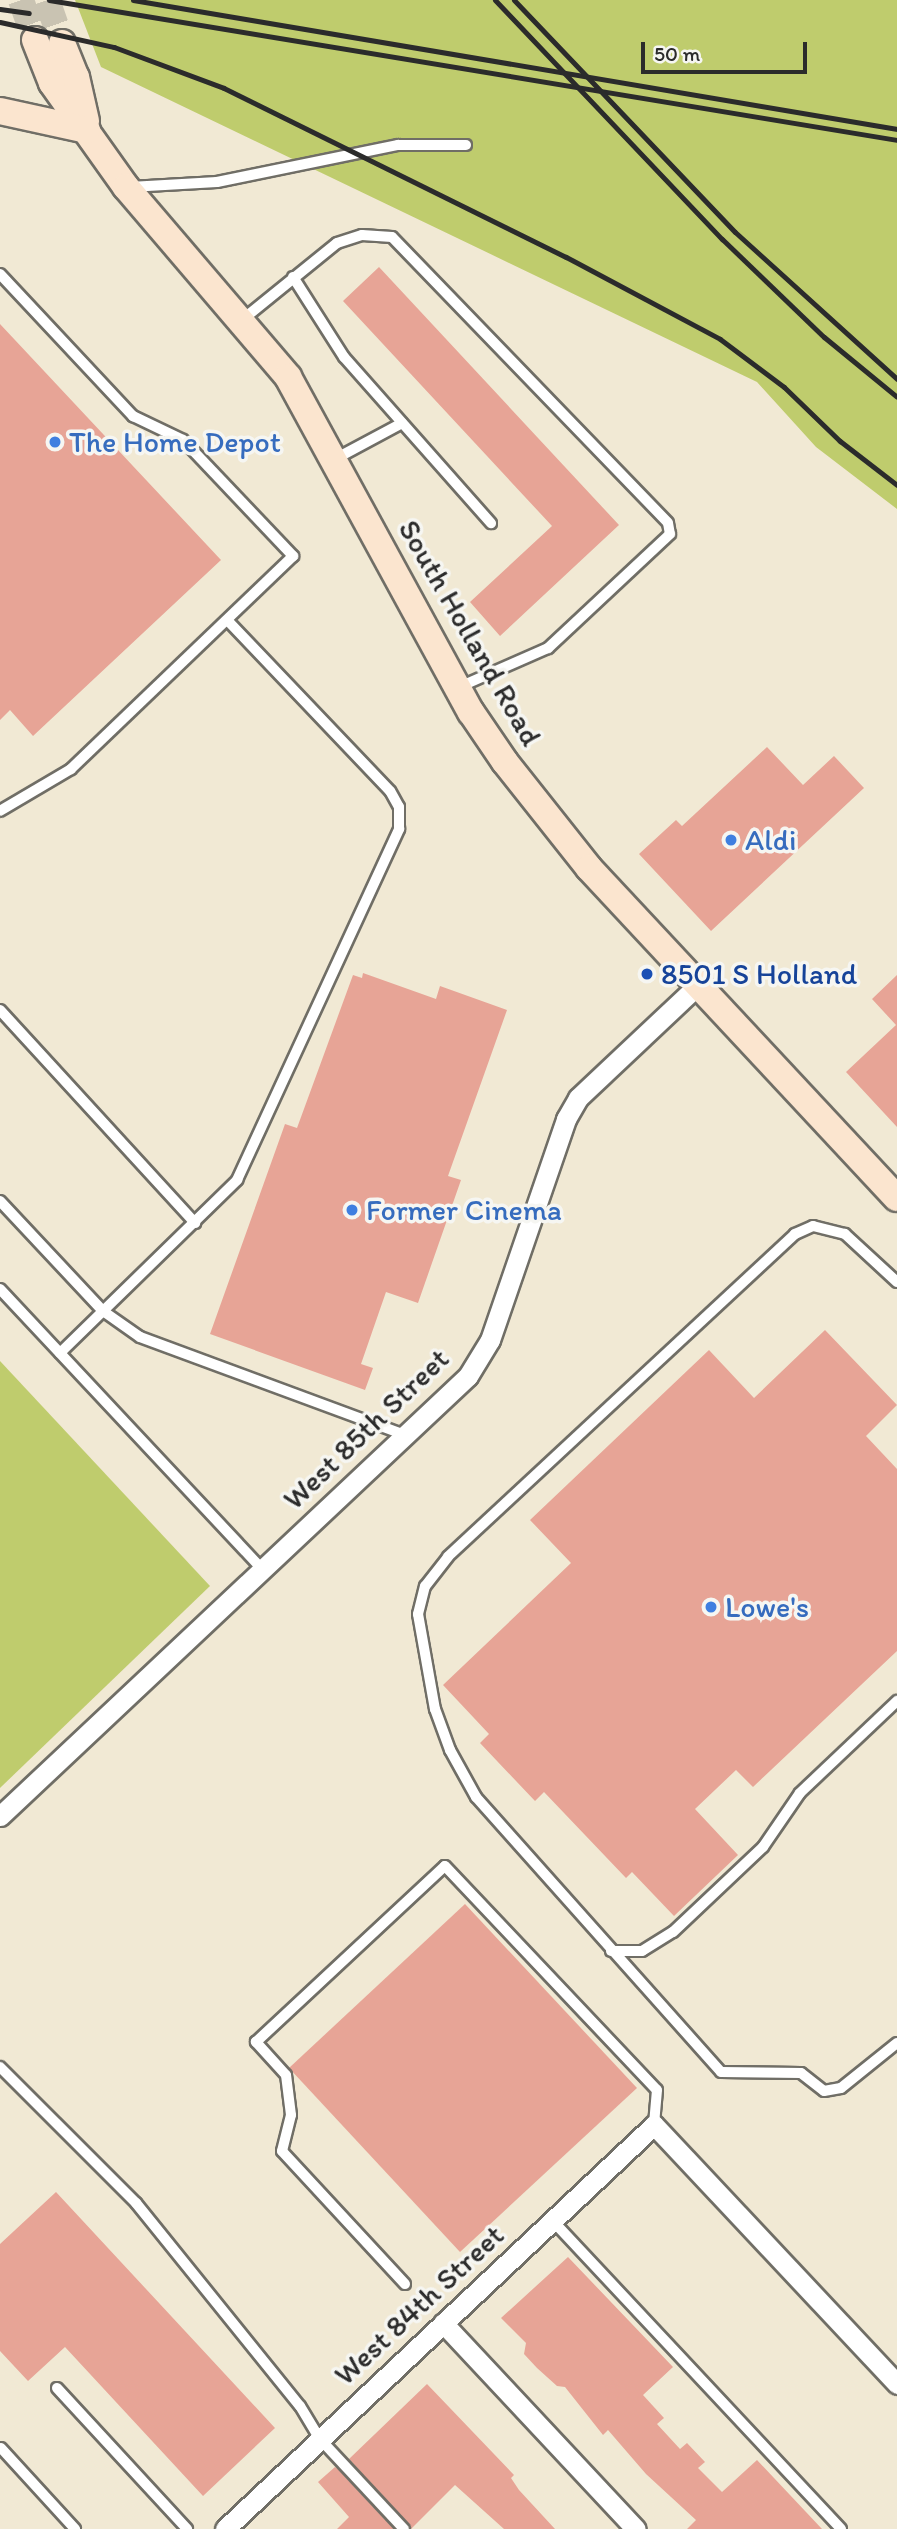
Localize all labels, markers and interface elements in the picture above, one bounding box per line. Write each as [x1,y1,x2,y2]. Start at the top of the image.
scale bar [645,28,811,72]
text: 50 m [654,41,700,66]
place label: The Home Depot [69,424,282,460]
marker: The Home Depot [47,434,63,450]
street label: South Holland Road [391,514,549,752]
place label: Aldi [745,822,796,858]
marker: Aldi [723,832,739,848]
place label: 8501 S Holland [661,956,857,992]
marker: 8501 S Holland [639,966,655,982]
place label: Former Cinema [366,1192,563,1228]
marker: Former Cinema [344,1202,360,1218]
street label: West 85th Street [276,1341,456,1517]
place label: Lowe's [725,1589,809,1625]
marker: Lowe's [703,1599,719,1615]
street label: West 84th Street [327,2218,511,2392]

